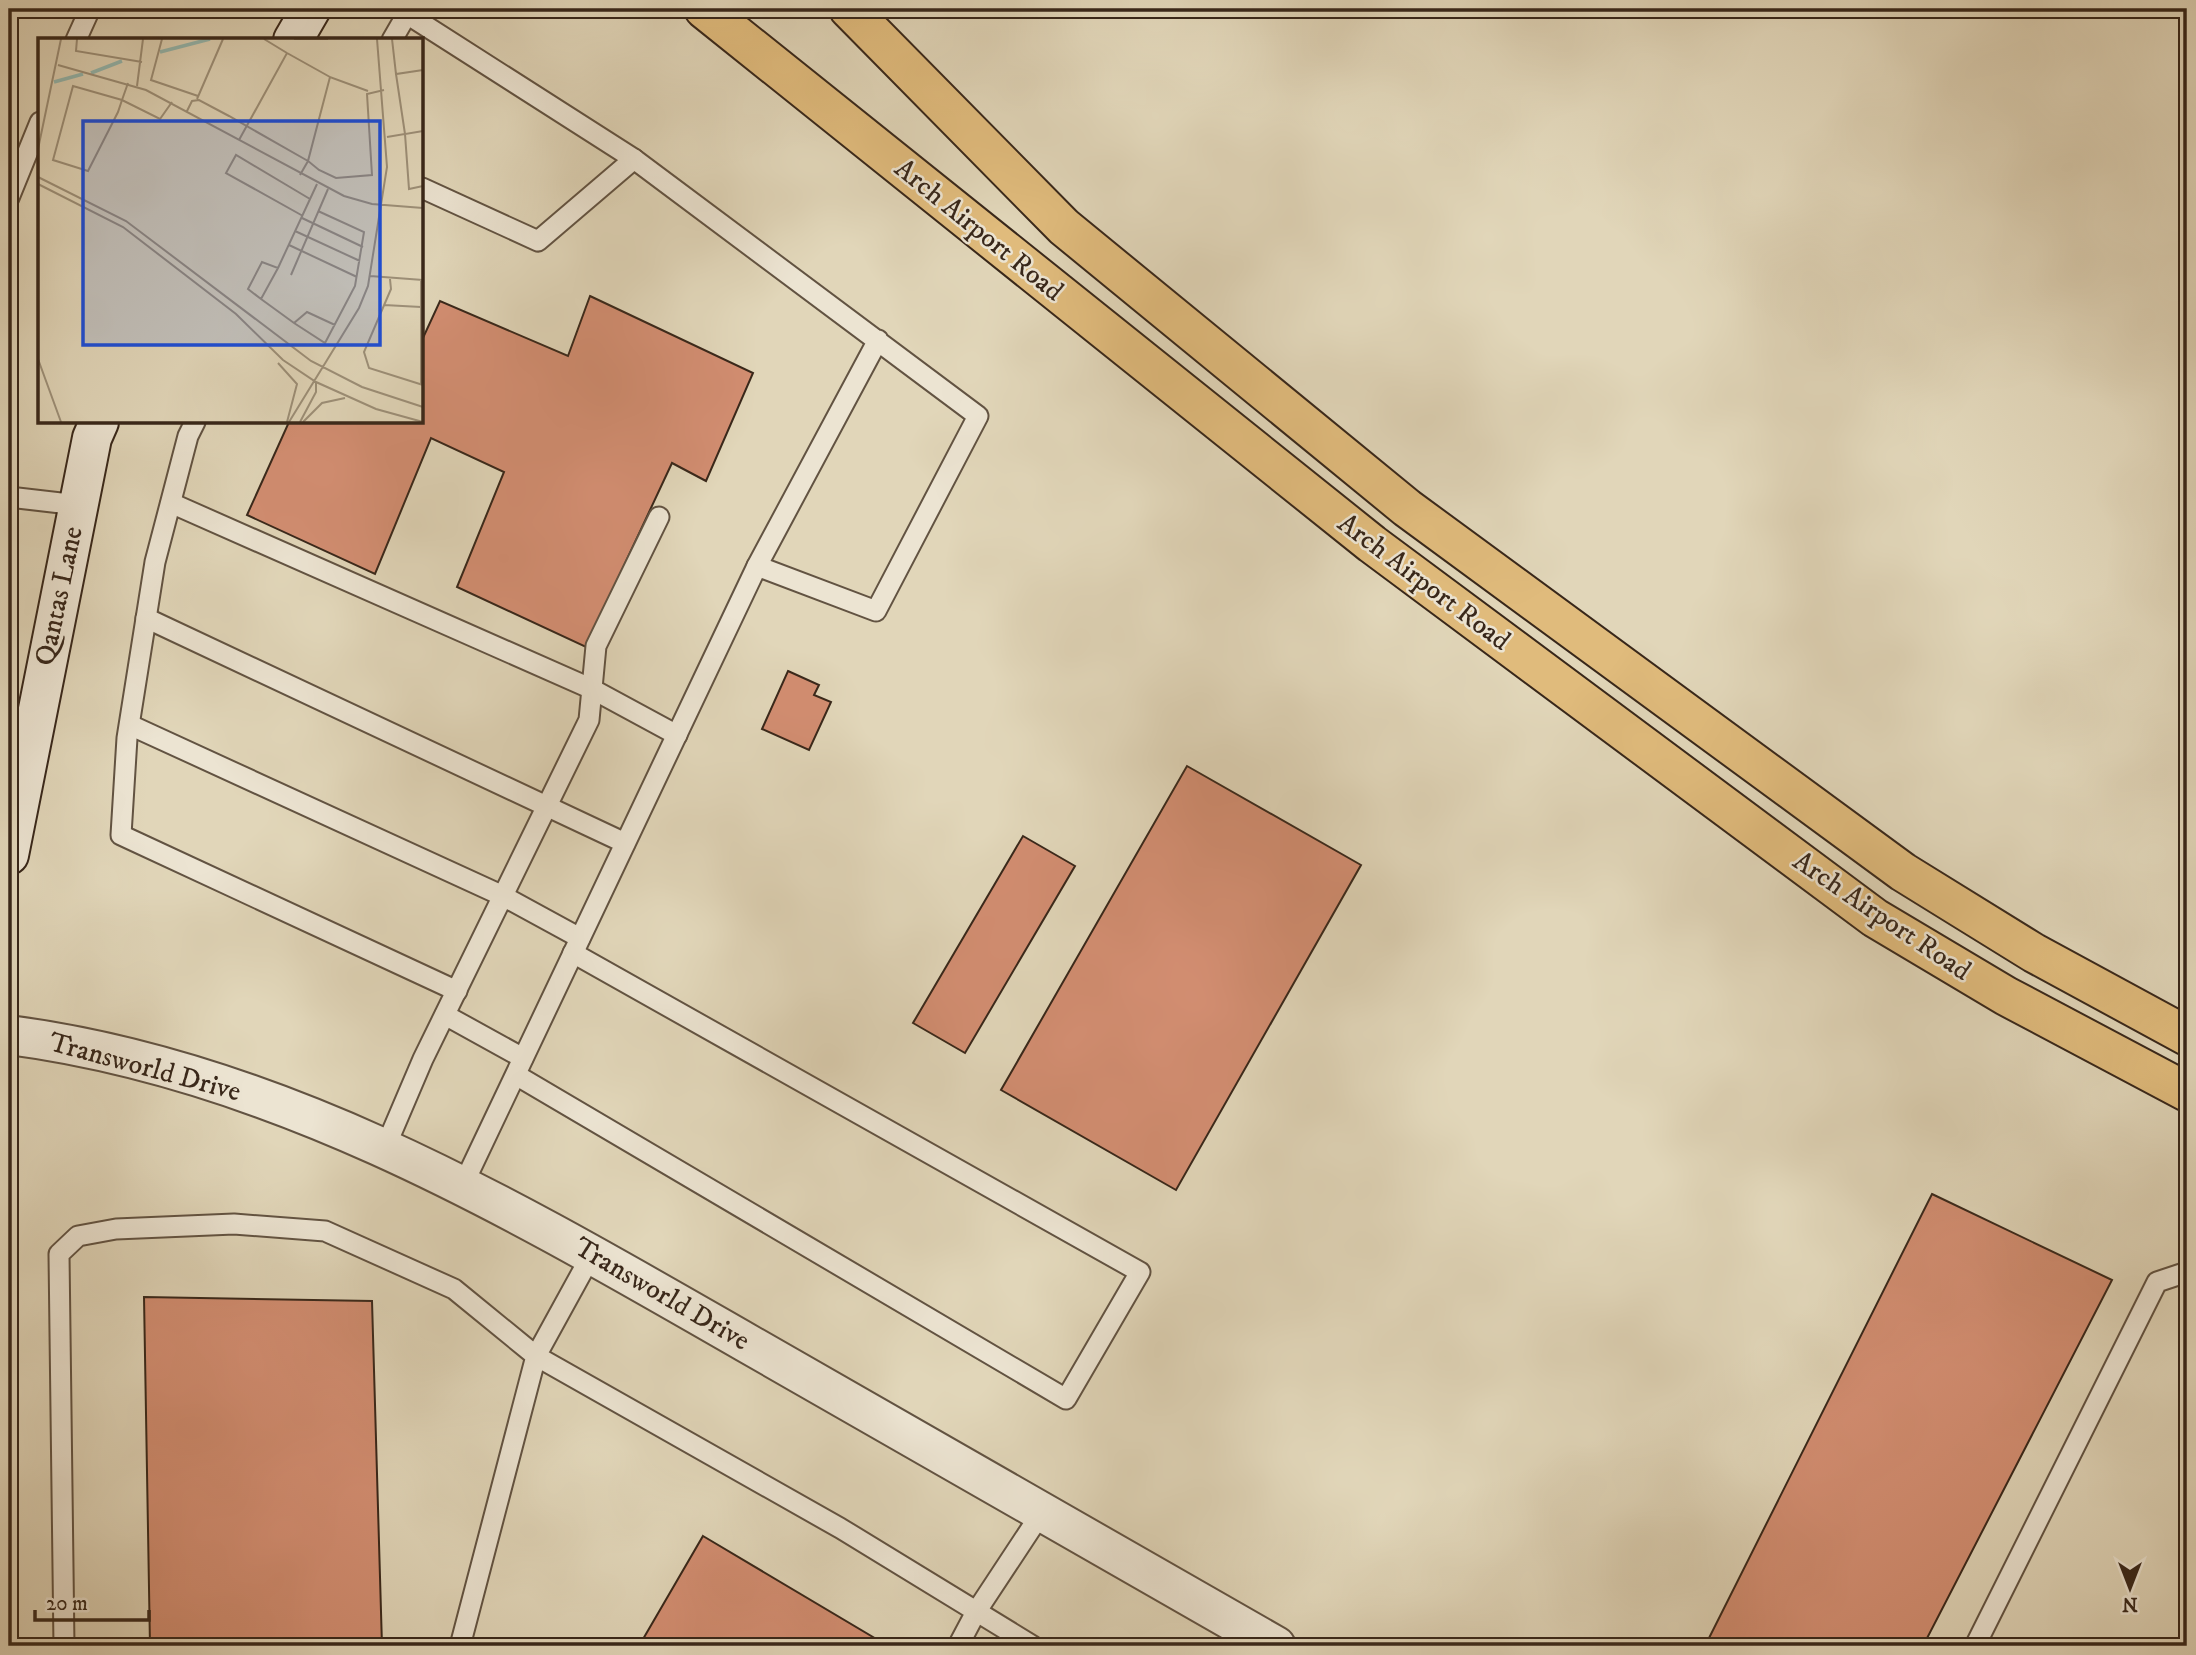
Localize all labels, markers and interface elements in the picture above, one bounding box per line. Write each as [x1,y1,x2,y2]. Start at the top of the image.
inset map [38,38,424,424]
street label: Arch Airport Road [887,151,1071,309]
street label: Arch Airport Road [1331,506,1517,658]
street label: Qantas Lane [27,523,91,669]
street label: Arch Airport Road [1786,844,1978,988]
street label: Transworld Drive [45,1025,245,1109]
street label: Transworld Drive [568,1230,756,1358]
north arrow [2094,1554,2164,1624]
scale bar [35,1578,149,1622]
text: 20 m [46,1591,88,1617]
text: N [2122,1592,2138,1615]

